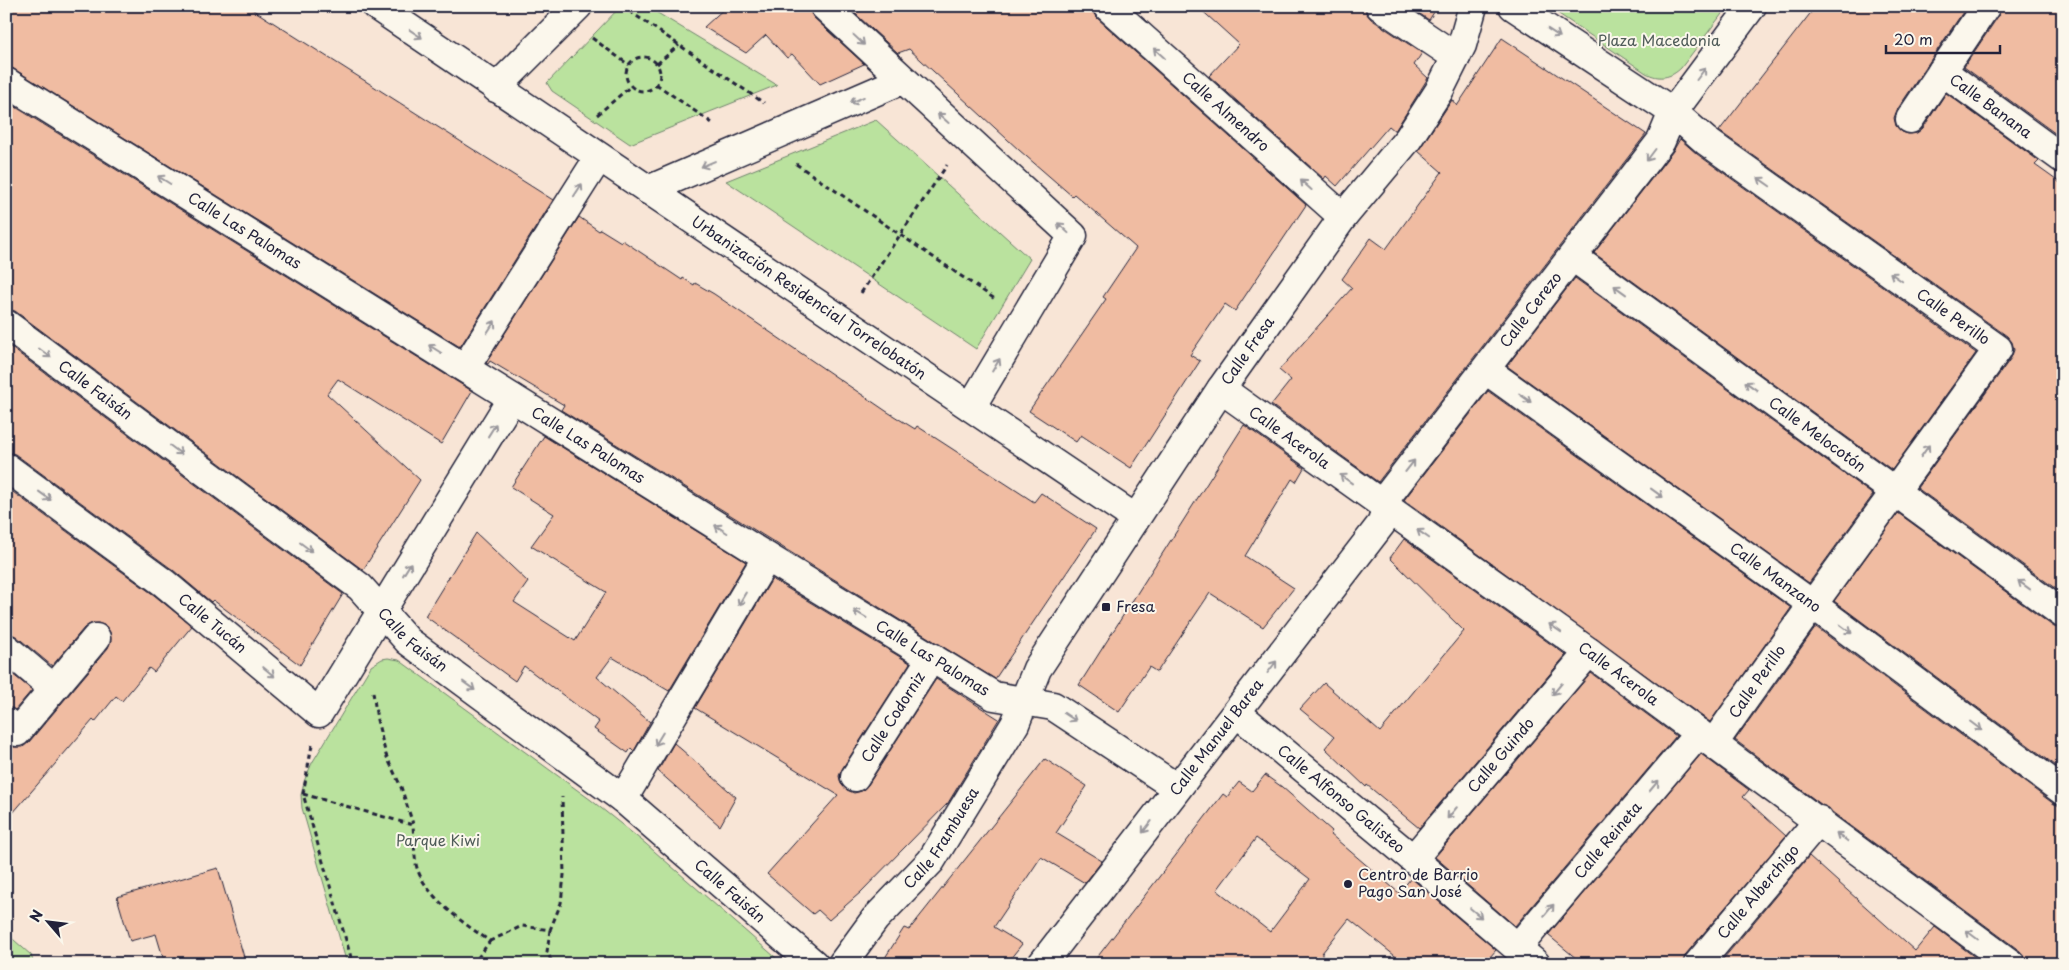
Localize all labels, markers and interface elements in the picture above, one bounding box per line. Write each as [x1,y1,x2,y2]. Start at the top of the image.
scale bar [1886,22,2000,54]
text: 20 m [1894,27,1933,50]
one-way arrow [1547,28,1561,38]
park label: Plaza Macedonia [1598,28,1721,51]
one-way arrow [409,29,423,39]
one-way arrow [853,34,866,46]
one-way arrow [1153,47,1166,59]
street label: Calle Almendro [1178,65,1275,156]
street label: Calle Banana [1945,67,2038,143]
one-way arrow [1695,68,1706,81]
one-way arrow [850,95,865,105]
one-way arrow [937,112,950,124]
one-way arrow [1646,148,1656,162]
one-way arrow [701,160,716,170]
one-way arrow [157,175,171,185]
one-way arrow [1757,177,1771,187]
one-way arrow [1300,179,1313,191]
one-way arrow [574,183,584,197]
street label: Calle Las Palomas [184,185,306,274]
street label: Urbanización Residencial Torrelobatón [687,209,932,384]
one-way arrow [1057,222,1070,233]
street label: Calle Cerezo [1493,266,1566,352]
one-way arrow [1890,271,1904,282]
street label: Calle Perillo [1912,282,1995,350]
one-way arrow [1613,285,1627,295]
street label: Calle Fresa [1214,311,1279,389]
one-way arrow [486,320,496,334]
one-way arrow [429,344,443,354]
one-way arrow [38,348,52,358]
street label: Calle Faisán [54,354,138,424]
one-way arrow [992,358,1002,372]
one-way arrow [1745,380,1758,391]
street label: Calle Melocotón [1765,390,1871,477]
one-way arrow [1518,393,1532,403]
street label: Calle Las Palomas [527,400,650,488]
street label: Calle Acerola [1245,400,1336,474]
one-way arrow [487,424,497,438]
one-way arrow [1920,444,1930,458]
one-way arrow [169,445,183,455]
one-way arrow [1405,460,1416,473]
one-way arrow [1339,474,1353,484]
one-way arrow [1650,488,1664,498]
one-way arrow [38,490,51,501]
one-way arrow [715,523,729,533]
one-way arrow [1416,529,1430,539]
street label: Calle Manzano [1726,536,1827,617]
one-way arrow [299,542,313,552]
one-way arrow [403,562,413,576]
one-way arrow [2017,580,2031,590]
street label: Calle Tucán [174,587,253,658]
one-way arrow [737,592,747,607]
place label: Fresa [1116,594,1155,617]
marker: Fresa [1100,601,1112,613]
street label: Calle Faisán [373,602,453,677]
one-way arrow [853,608,867,618]
street label: Calle Las Palomas [872,613,995,701]
one-way arrow [1548,623,1562,633]
one-way arrow [1839,624,1853,634]
street label: Calle Acerola [1574,635,1665,710]
street label: Calle Perillo [1722,639,1790,722]
one-way arrow [1267,660,1277,674]
one-way arrow [263,666,276,677]
street label: Calle Codorniz [854,667,930,766]
street label: Calle Manuel Barea [1163,673,1268,800]
one-way arrow [462,681,476,691]
one-way arrow [1552,682,1563,695]
one-way arrow [1063,712,1077,722]
street label: Calle Guindo [1461,712,1539,797]
one-way arrow [1969,721,1983,731]
one-way arrow [653,731,663,745]
street label: Calle Alfonso Galisteo [1273,738,1411,858]
one-way arrow [1648,780,1659,793]
street label: Calle Frambuesa [897,782,984,893]
street label: Calle Reineta [1567,795,1647,883]
one-way arrow [1447,807,1458,820]
one-way arrow [1142,820,1153,833]
park label: Parque Kiwi [396,828,480,851]
one-way arrow [1836,832,1849,843]
street label: Calle Alberchigo [1711,839,1804,943]
street label: Calle Faisán [690,853,771,927]
place label: Centro de Barrio Pago San José [1358,862,1478,902]
marker: Centro de Barrio Pago San José [1342,878,1354,890]
north arrow [22,898,72,948]
one-way arrow [1543,904,1555,917]
text: N [24,906,48,925]
one-way arrow [1469,907,1482,918]
one-way arrow [1966,929,1979,940]

